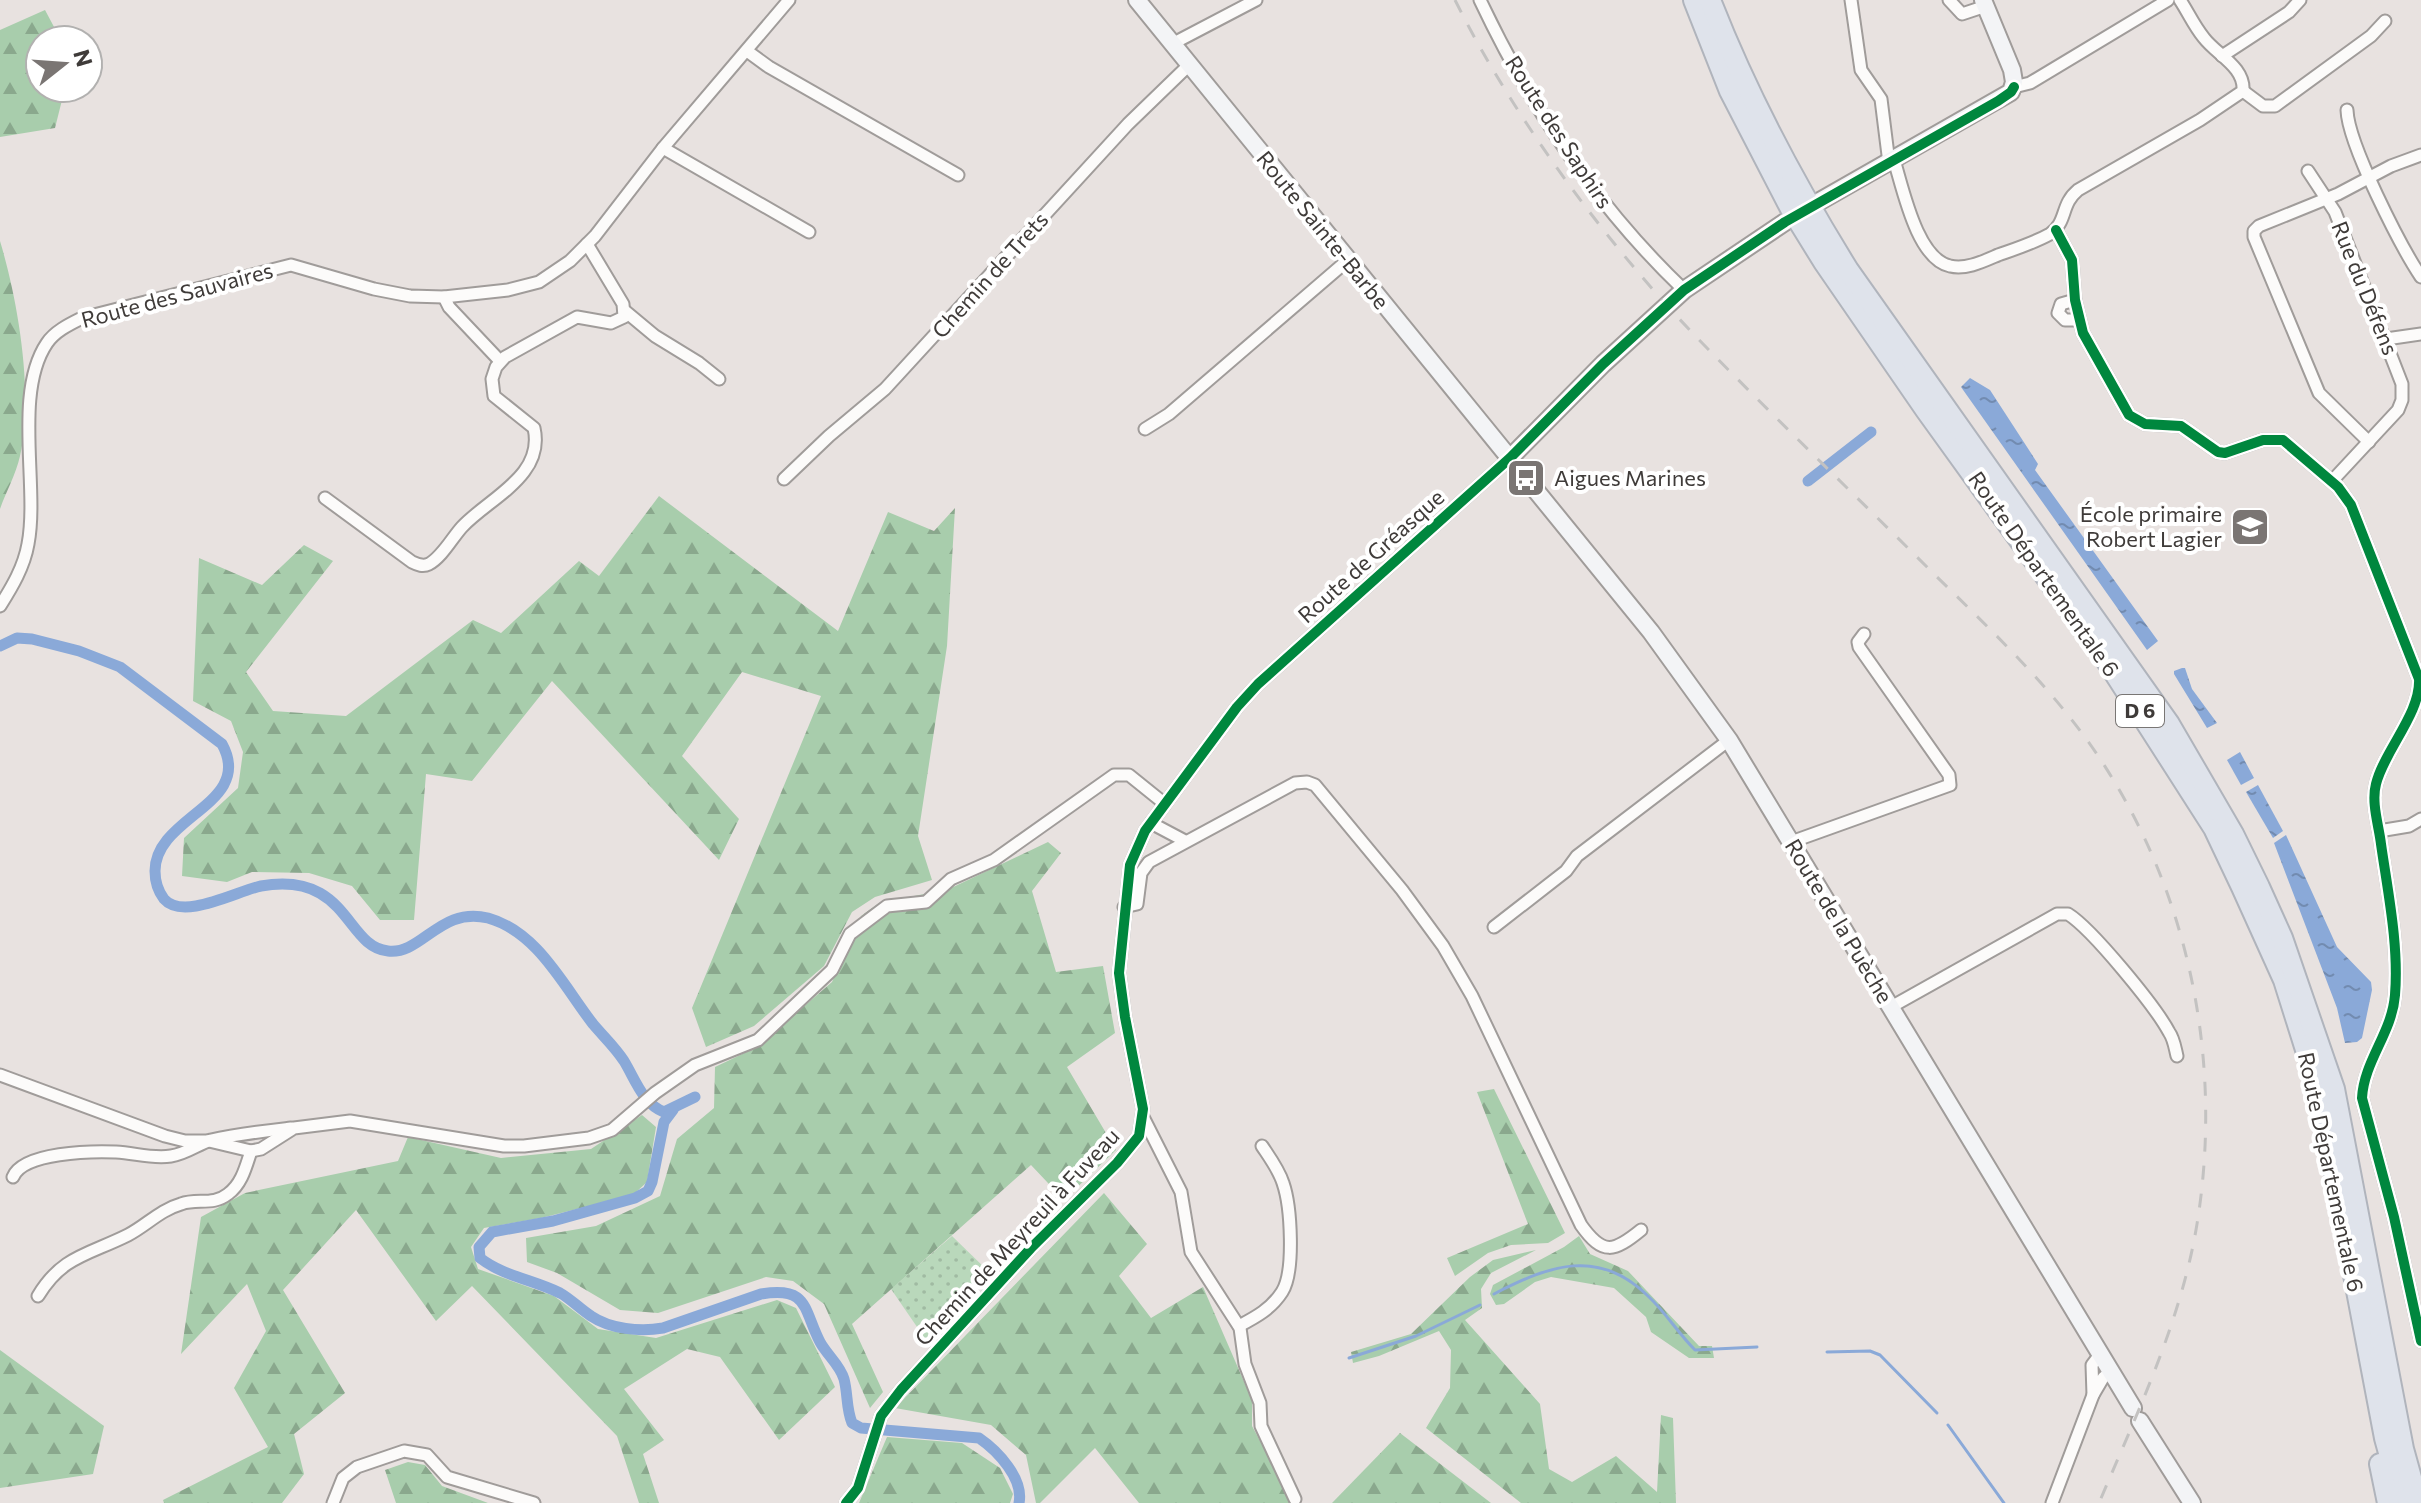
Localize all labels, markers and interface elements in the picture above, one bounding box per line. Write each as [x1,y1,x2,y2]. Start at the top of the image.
north arrow [24,24,104,104]
text: N [68,46,99,70]
street label: Route des Saphirs [1500,50,1619,213]
street label: Route Sainte-Barbe [1251,145,1395,314]
street label: Chemin de Trets [926,206,1053,343]
street label: Rue du Défens [2326,217,2405,359]
street label: Route des Sauvaires [78,256,276,333]
bus stop icon: Aigues Marines [1505,457,1547,499]
place label: Aigues Marines [1554,464,1706,491]
street label: Route Départementale 6 [1963,466,2126,682]
street label: Route de Gréasque [1292,483,1449,628]
place label: École primaire Robert Lagier [2080,500,2222,552]
school or university icon: École primaire Robert Lagier [2229,506,2271,548]
road number: D 6 [2116,695,2164,727]
street label: Route de la Puèche [1780,834,1899,1008]
street label: Route Départementale 6 [2293,1050,2370,1294]
street label: Chemin de Meyreuil à Fuveau [909,1122,1125,1351]

